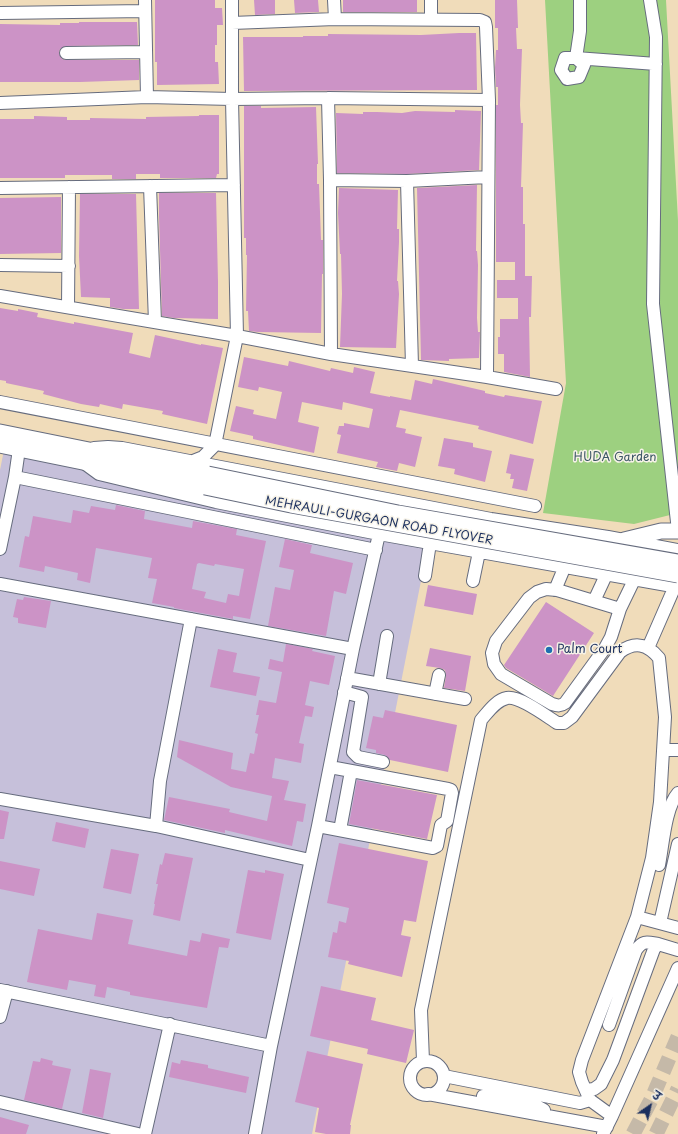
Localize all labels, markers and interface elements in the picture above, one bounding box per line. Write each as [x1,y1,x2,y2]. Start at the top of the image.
park label: HUDA Garden [573,451,657,465]
street label: MEHRAULI-GURGAON ROAD FLYOVER [264,494,494,548]
place label: Palm Court [557,643,622,657]
marker: Palm Court [544,645,554,655]
north arrow [630,1086,670,1126]
text: उ [649,1087,665,1105]

